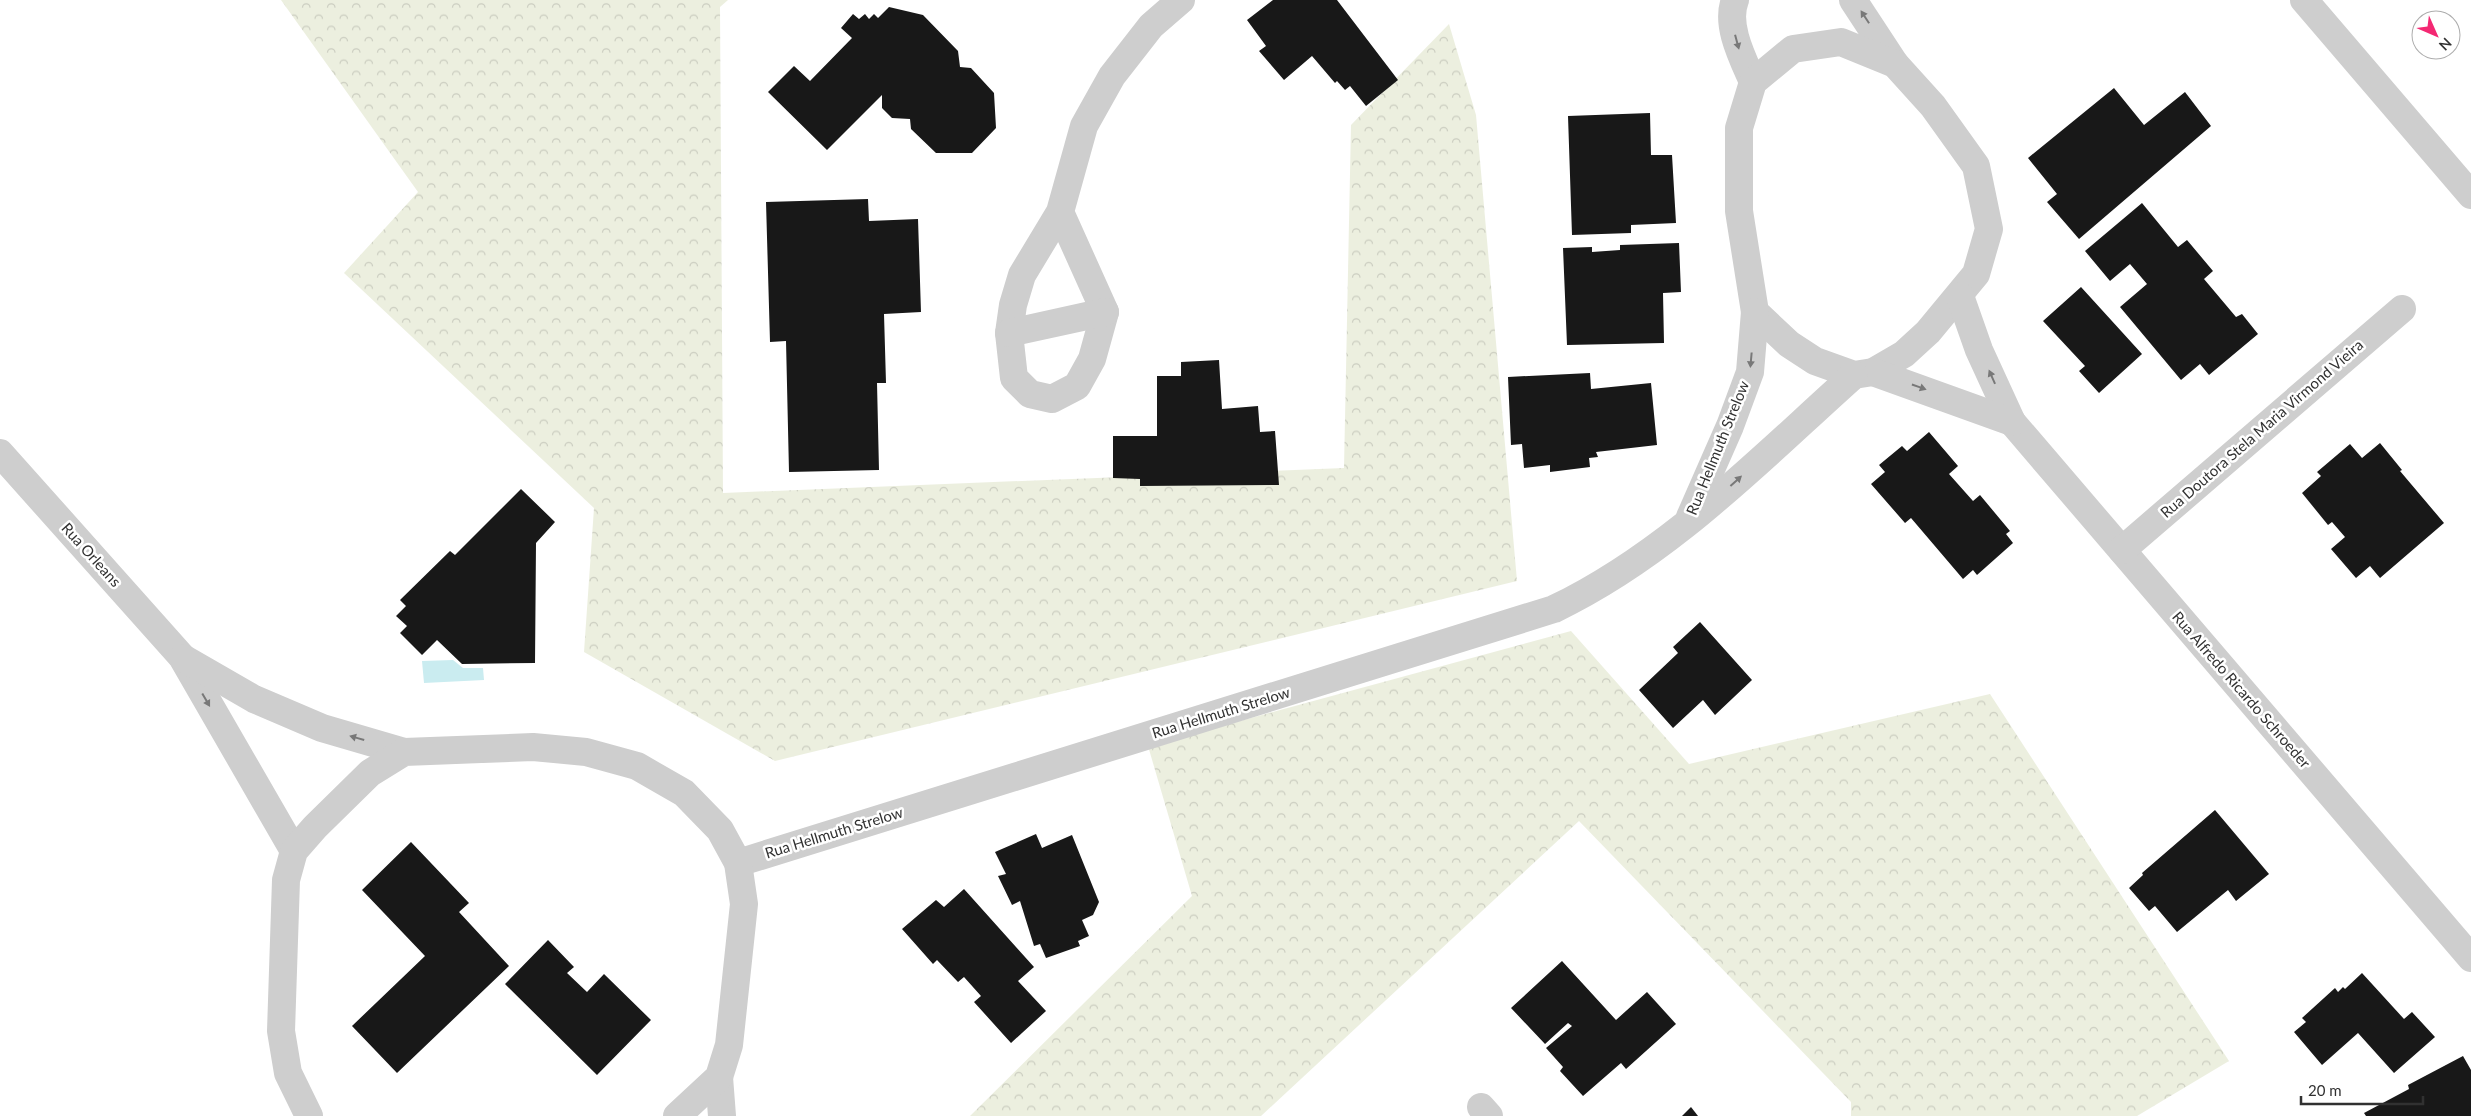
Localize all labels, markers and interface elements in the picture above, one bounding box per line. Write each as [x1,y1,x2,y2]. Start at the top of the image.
north arrow [2411,10,2461,60]
one-way arrow [1860,11,1869,24]
one-way arrow [1733,35,1741,50]
text: N [2436,35,2455,54]
street label: Rua Doutora Stela Maria Virmond Vieira [2156,335,2366,521]
one-way arrow [1747,352,1755,368]
one-way arrow [1987,370,1995,384]
street label: Rua Hellmuth Strelow [1682,378,1752,517]
one-way arrow [1912,383,1927,391]
one-way arrow [1729,475,1741,487]
street label: Rua Orleans [58,519,125,590]
street label: Rua Alfredo Ricardo Schroeder [2169,607,2315,772]
street label: Rua Hellmuth Strelow [1150,682,1292,742]
one-way arrow [202,692,210,707]
one-way arrow [350,734,365,742]
street label: Rua Hellmuth Strelow [763,802,905,862]
scale bar [2301,1074,2424,1106]
text: 20 m [2308,1081,2342,1099]

